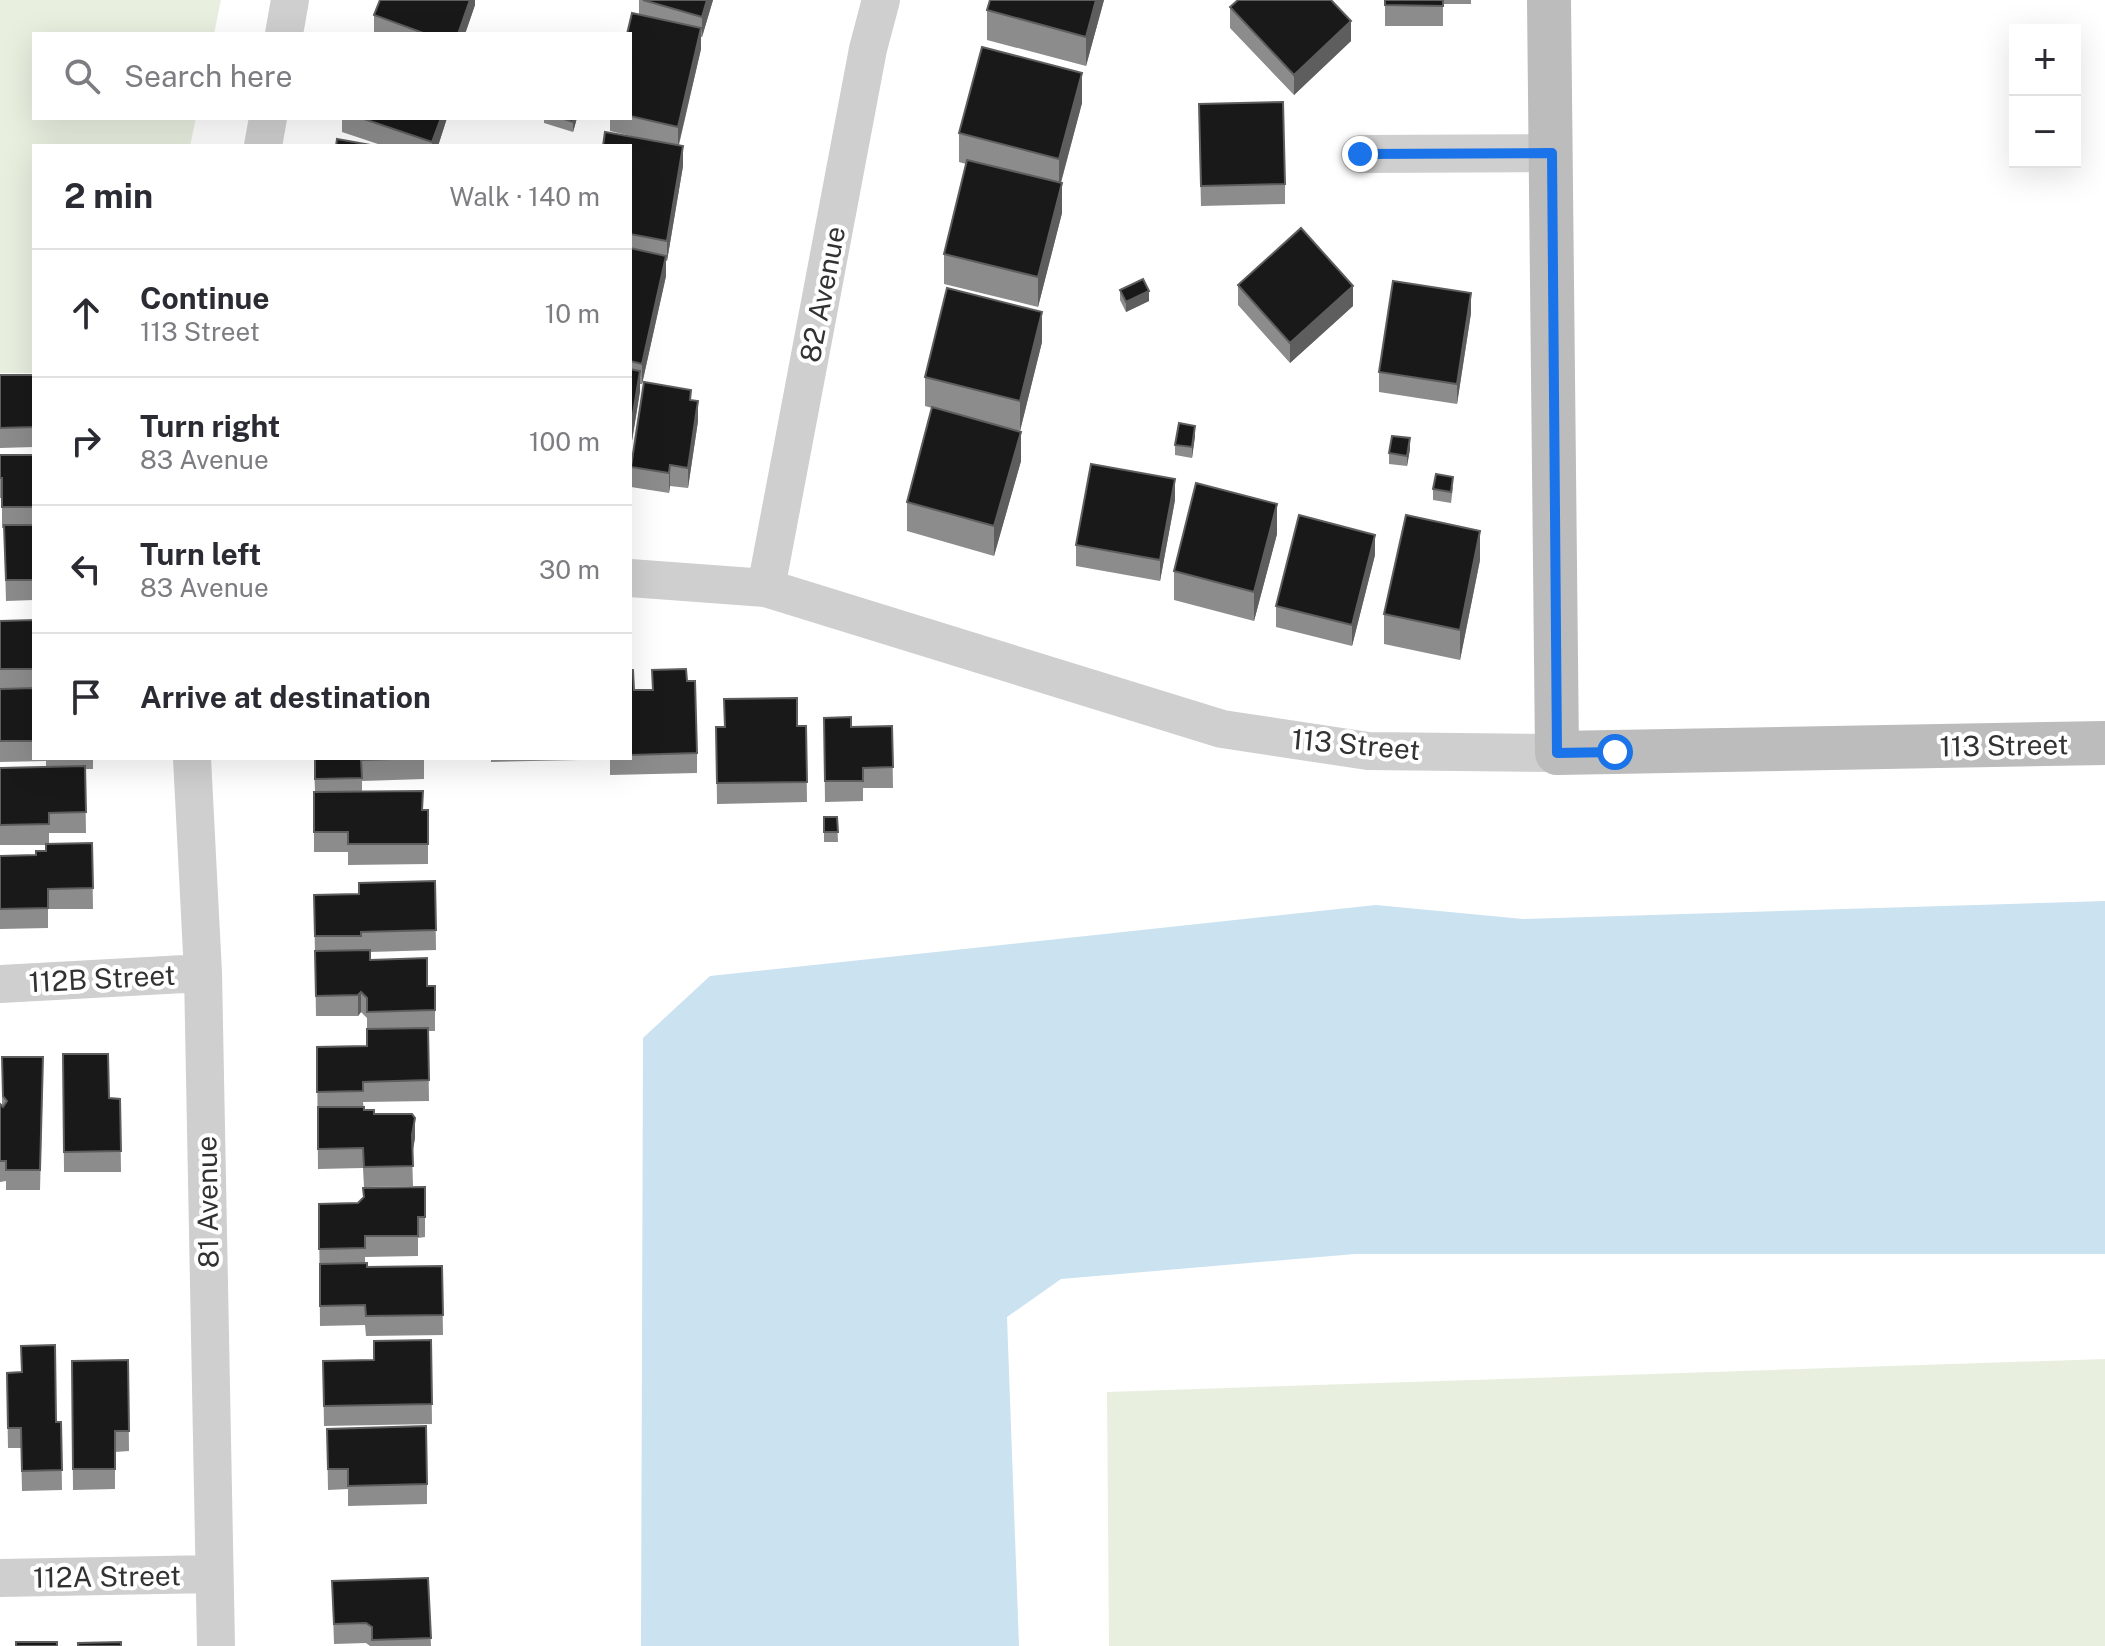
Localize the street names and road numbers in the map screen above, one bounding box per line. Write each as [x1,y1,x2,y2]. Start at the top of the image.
street label: 82 Avenue [793,223,851,365]
street label: 113 Street [1290,722,1422,766]
street label: 113 Street [1939,727,2069,763]
street label: 112B Street [28,958,176,998]
street label: 81 Avenue [189,1135,225,1269]
street label: 112A Street [33,1558,181,1594]

